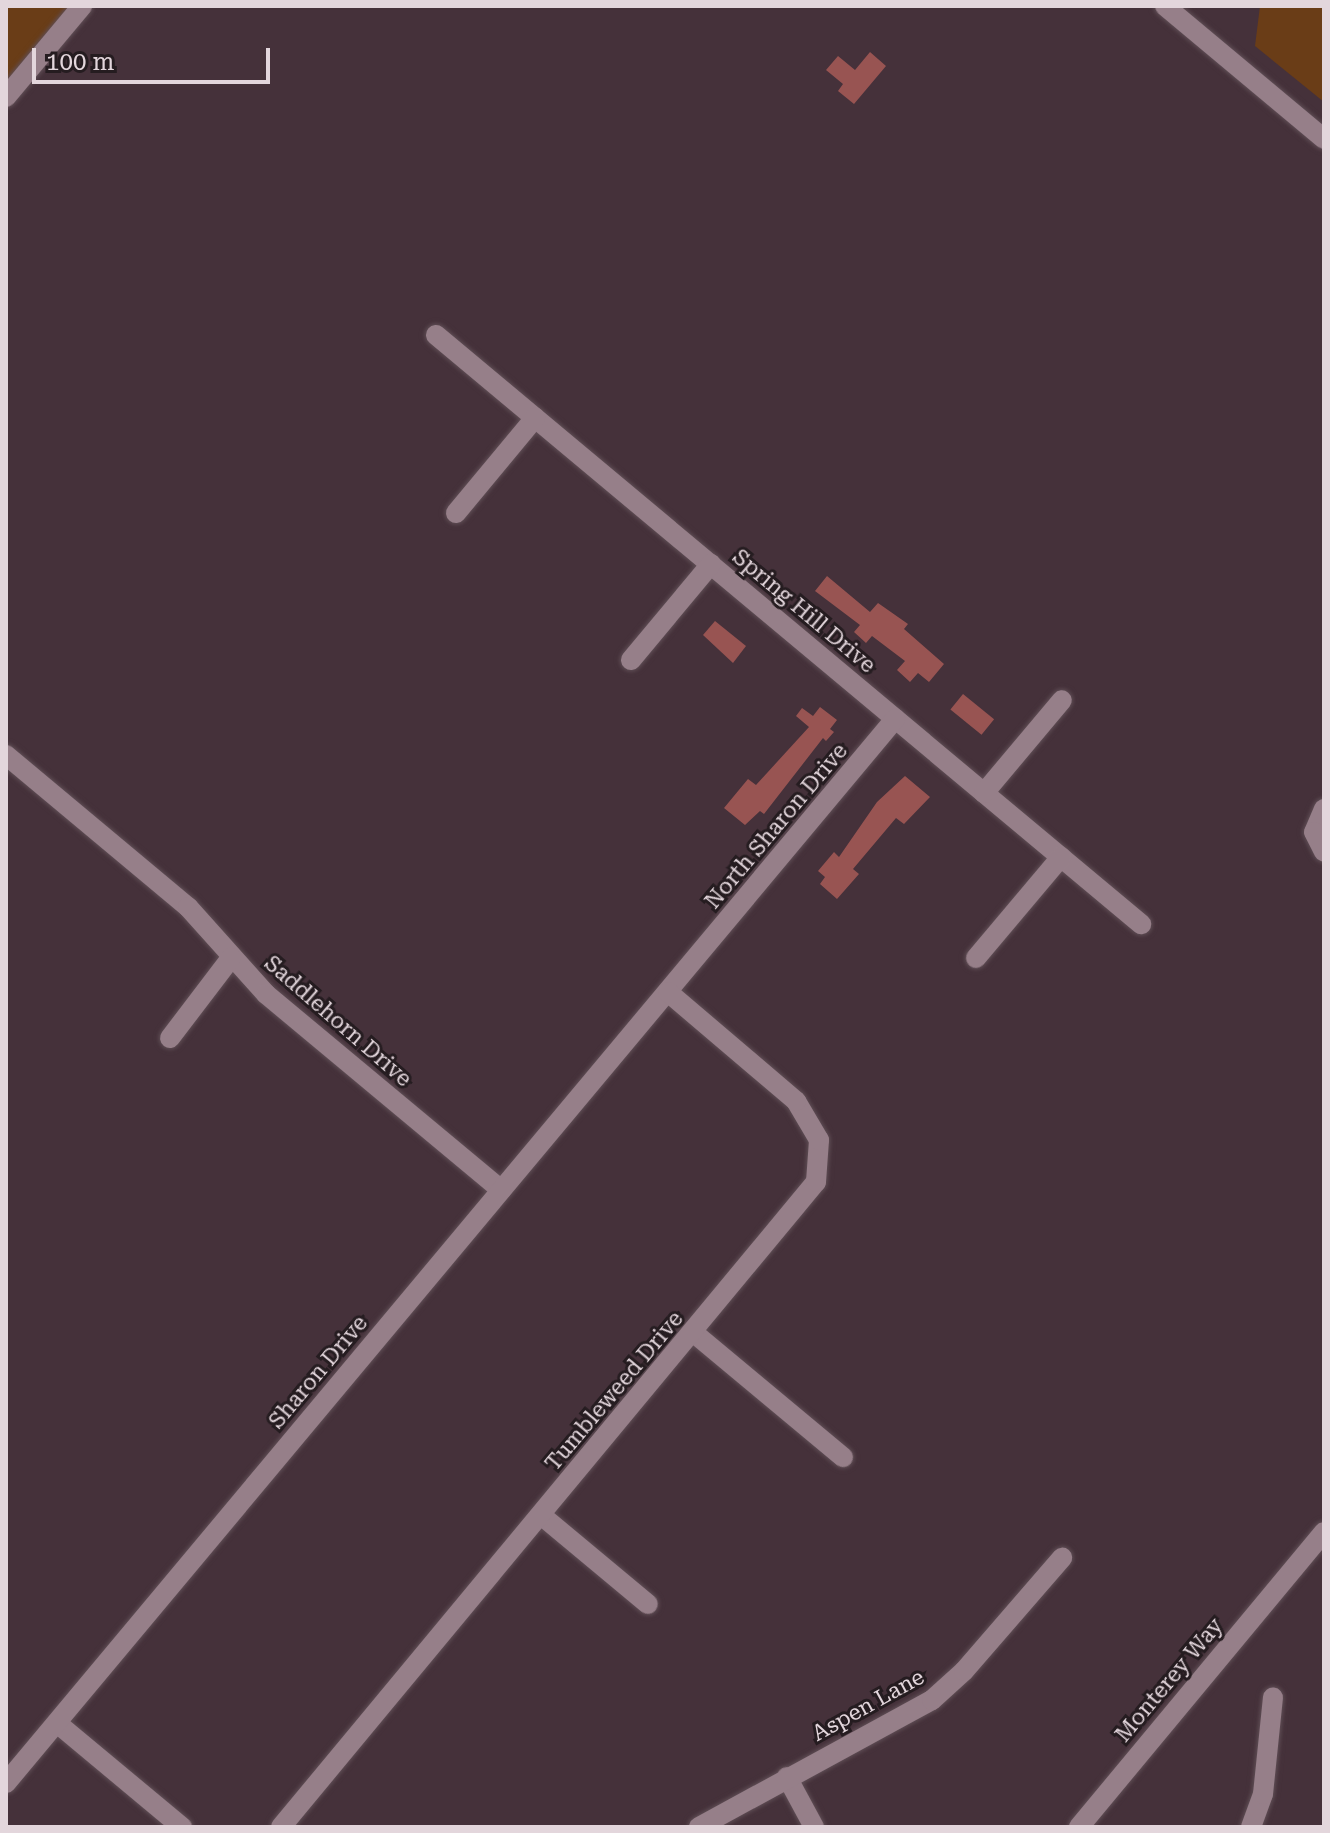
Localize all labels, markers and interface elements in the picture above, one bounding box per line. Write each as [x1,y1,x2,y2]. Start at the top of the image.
scale bar [36,32,274,82]
text: 100 m [46,48,114,76]
street label: Spring Hill Drive [727,544,881,678]
street label: North Sharon Drive [699,738,853,914]
street label: Saddlehorn Drive [259,950,417,1092]
street label: Tumbleweed Drive [540,1306,688,1476]
street label: Sharon Drive [263,1310,373,1434]
street label: Monterey Way [1110,1613,1228,1747]
street label: Aspen Lane [807,1663,929,1747]

